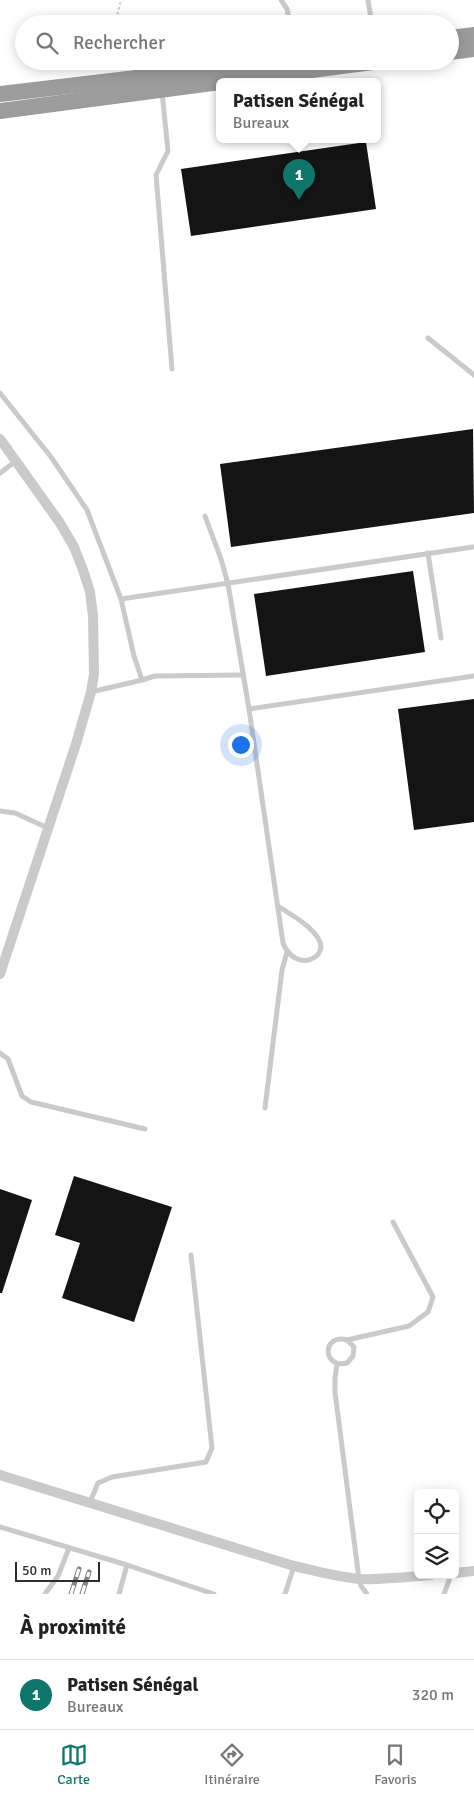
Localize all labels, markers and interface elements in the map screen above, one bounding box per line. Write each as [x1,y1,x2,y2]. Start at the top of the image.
search box [15,15,459,70]
icon: search [33,29,61,57]
text: Rechercher [73,31,165,55]
popup [216,78,381,143]
text: Patisen Sénégal [233,89,364,113]
text: Bureaux [233,113,289,133]
pin: 1 [283,159,315,200]
your location [228,732,254,758]
map controls [414,1489,459,1579]
button: locate [414,1489,459,1534]
button: layers [414,1534,459,1579]
scale bar [15,1559,100,1582]
text: 50 m [22,1562,51,1579]
text: À proximité [20,1614,126,1640]
text: Patisen Sénégal [67,1673,198,1697]
text: 1 [32,1685,40,1705]
text: 320 m [412,1685,454,1705]
text: Bureaux [67,1697,123,1717]
tab: Carte [57,1741,90,1788]
tab: Itinéraire [204,1741,260,1788]
tab: Favoris [374,1741,417,1788]

